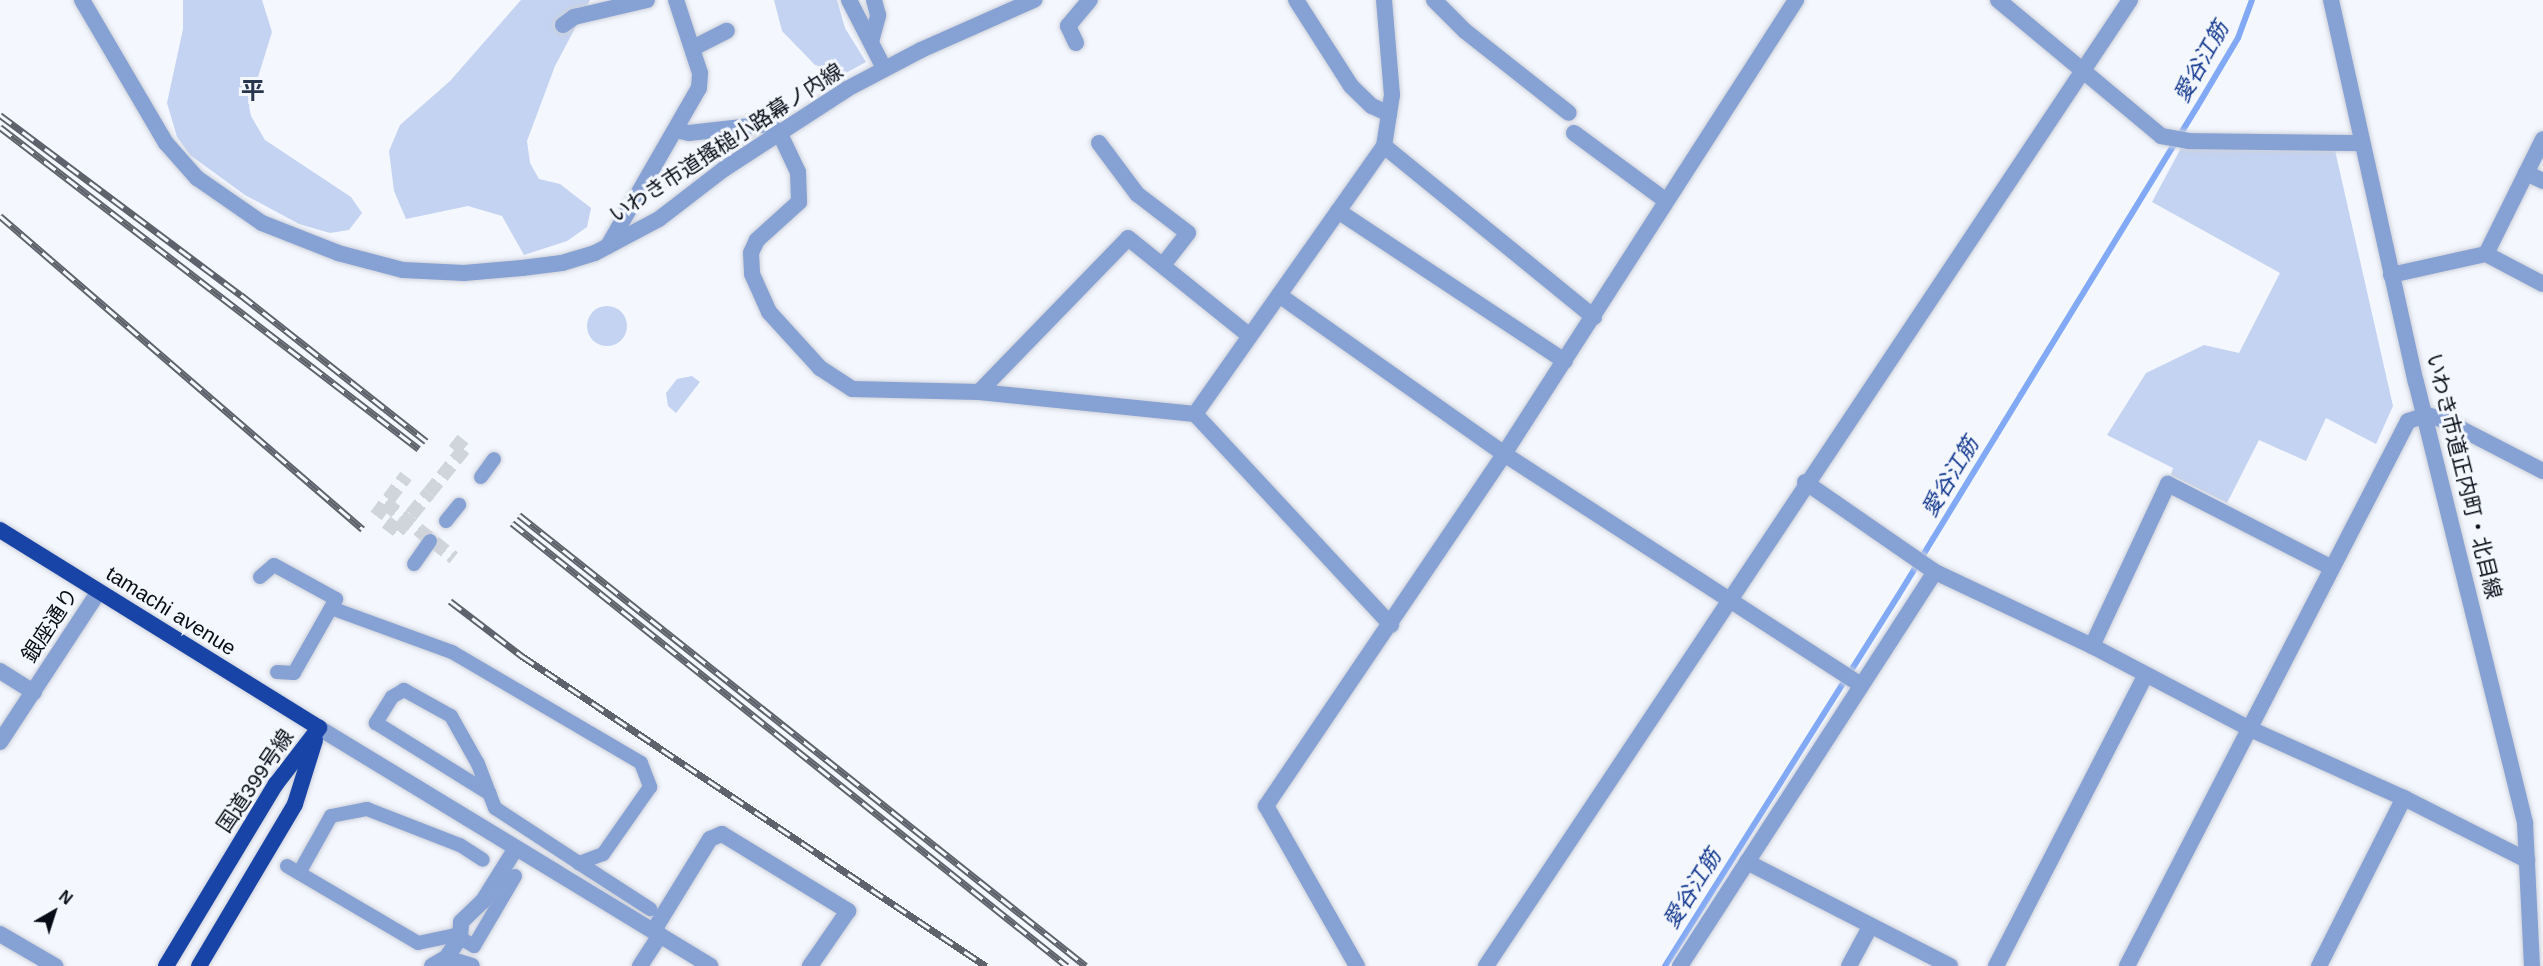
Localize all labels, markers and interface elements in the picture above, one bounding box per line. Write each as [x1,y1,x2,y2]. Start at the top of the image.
water label: 愛谷江筋 [2168,17,2234,107]
street label: いわき市道搔槌小路幕ノ内線 [605,58,847,228]
district label: 平 [241,77,265,105]
street label: いわき市道正内町・北目線 [2421,351,2507,601]
water label: 愛谷江筋 [1916,432,1984,522]
street label: tamachi avenue [101,561,241,661]
street label: 銀座通り [17,583,83,667]
street label: 国道399号線 [211,725,299,837]
water label: 愛谷江筋 [1657,845,1727,933]
north arrow [24,882,84,942]
text: N [56,887,75,908]

